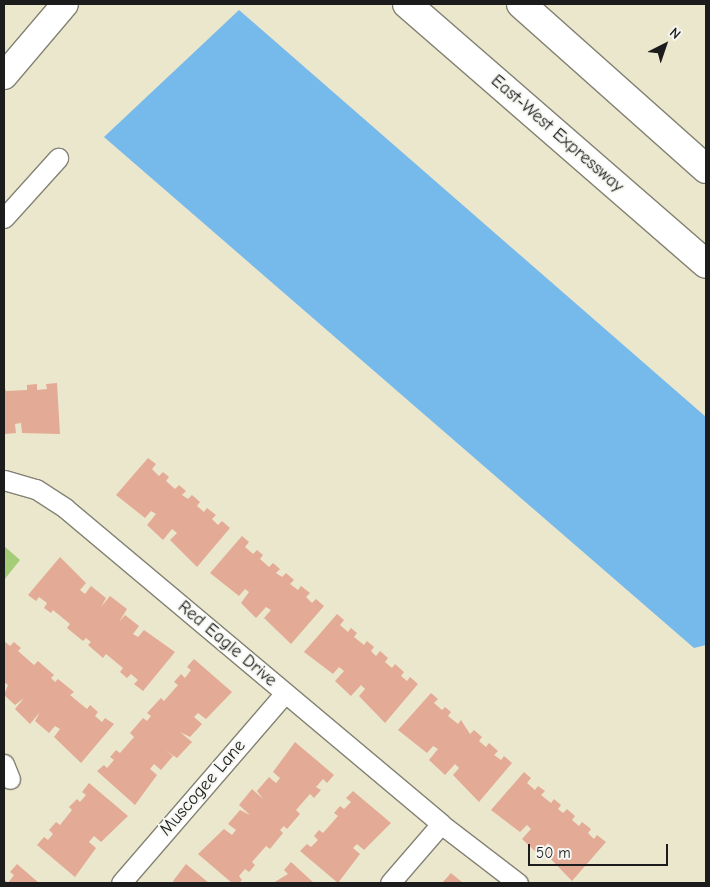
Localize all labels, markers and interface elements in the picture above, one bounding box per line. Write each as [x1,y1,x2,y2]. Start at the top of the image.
north arrow [640,20,690,70]
text: N [666,24,684,43]
street label: East-West Expressway [486,70,628,198]
street label: Red Eagle Drive [173,596,281,692]
street label: Muscogee Lane [155,735,251,841]
scale bar [530,834,670,866]
text: 50 m [536,844,571,862]

